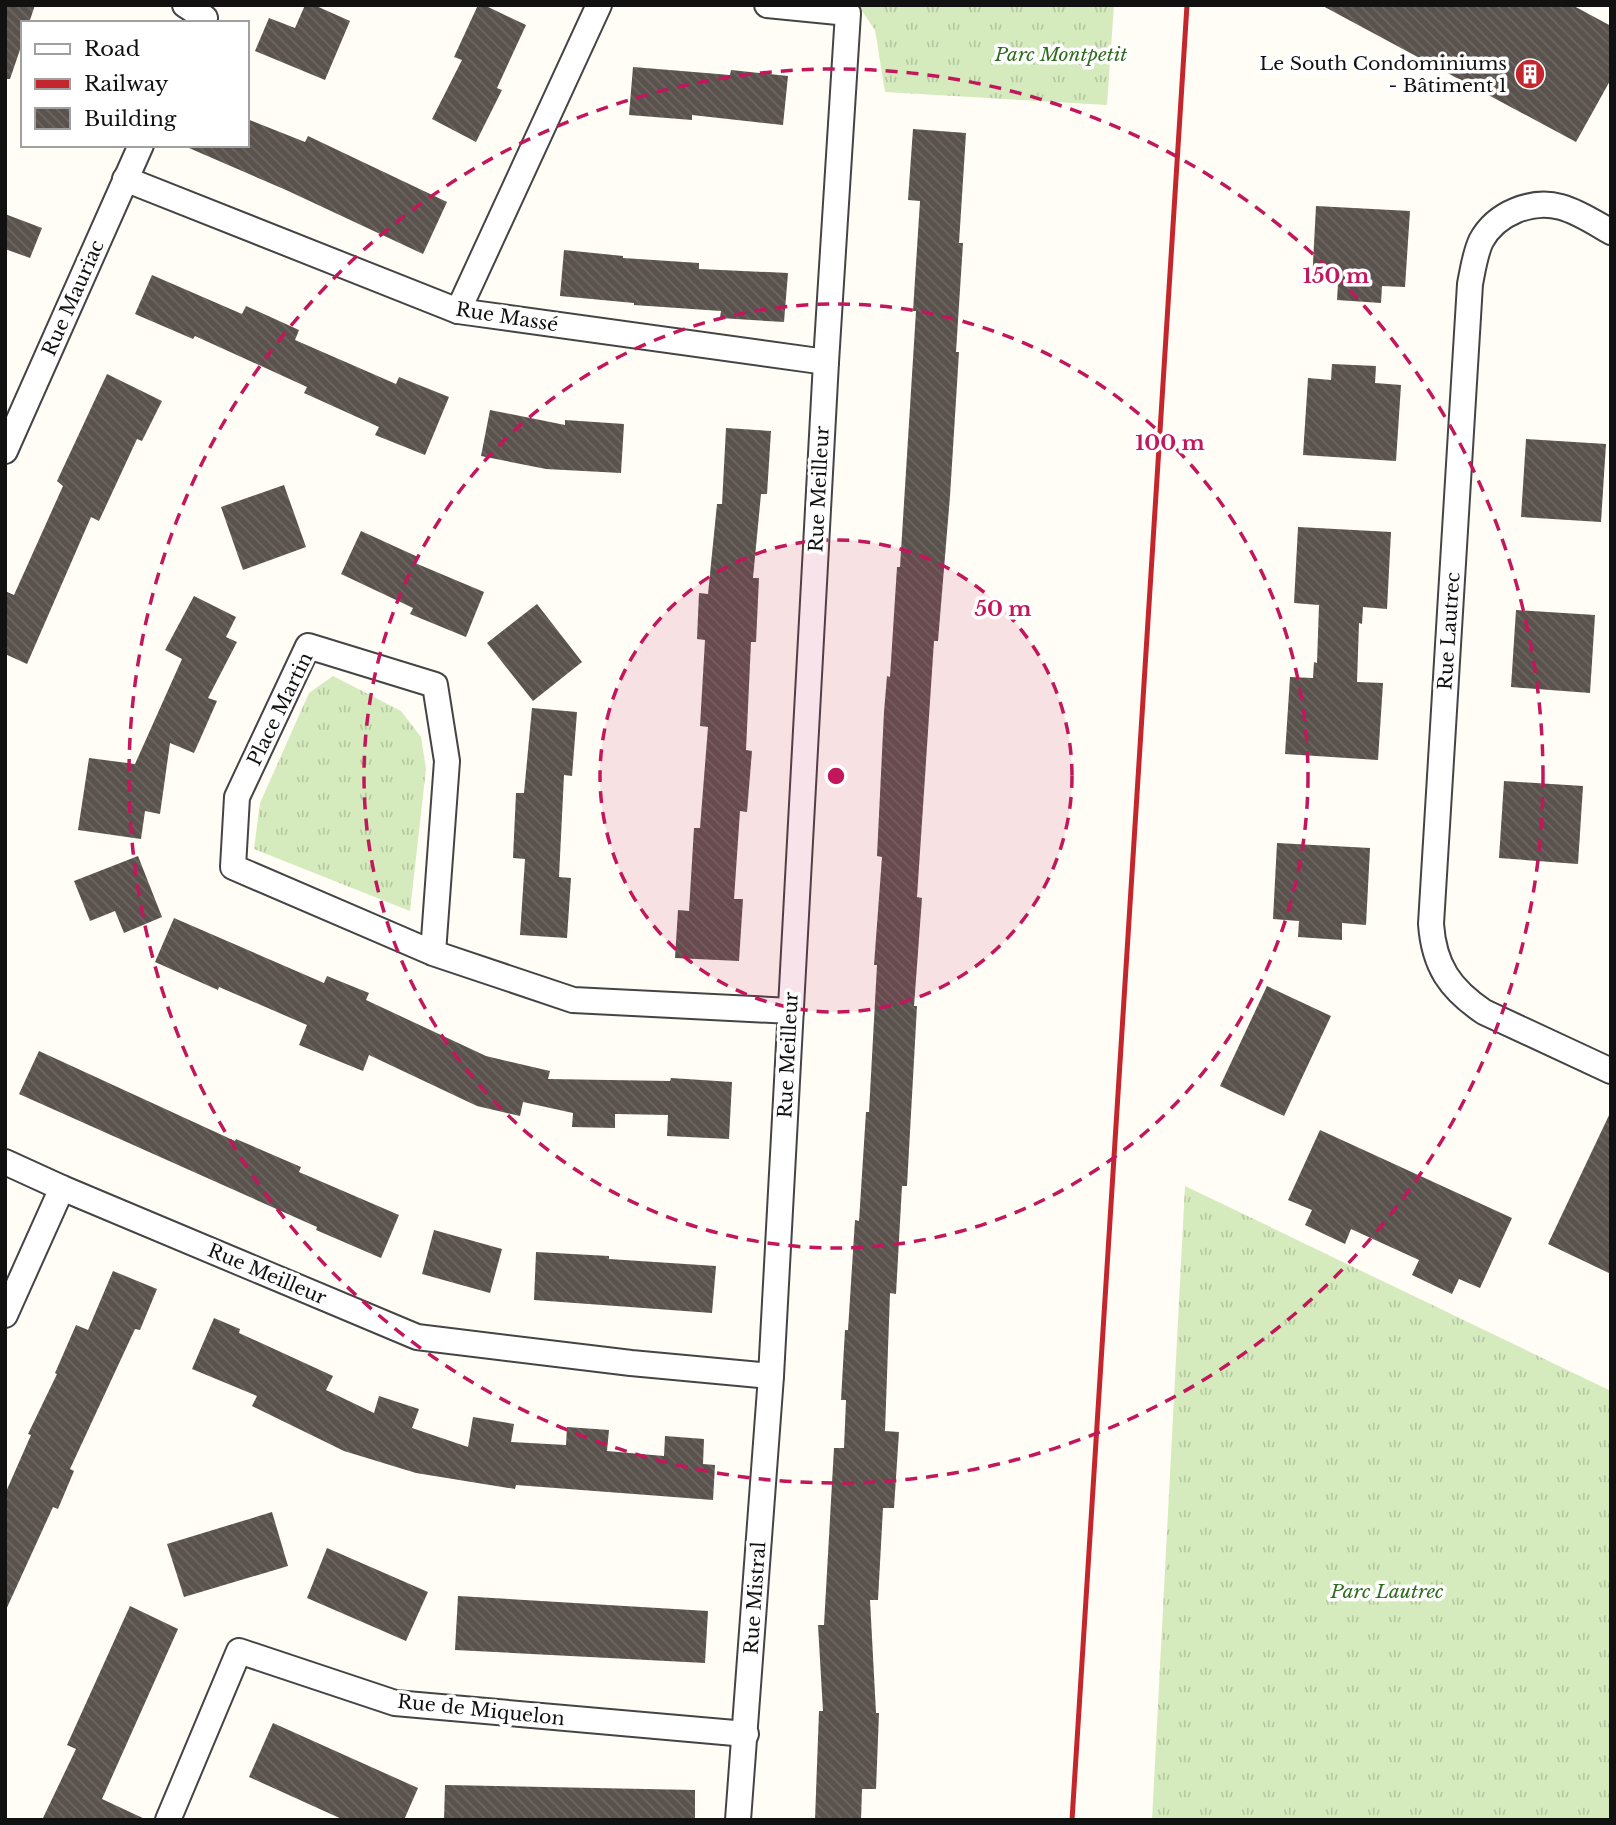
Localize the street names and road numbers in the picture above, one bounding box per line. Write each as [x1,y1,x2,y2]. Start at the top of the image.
street label: Rue Mauriac [37,237,109,359]
street label: Rue Massé [454,298,560,336]
street label: Rue Meilleur [804,425,834,553]
street label: Rue Lautrec [1433,571,1465,691]
street label: Place Martin [243,649,317,769]
street label: Rue Meilleur [773,991,803,1119]
street label: Rue Meilleur [204,1239,330,1309]
street label: Rue Mistral [740,1541,770,1655]
street label: Rue de Miquelon [396,1690,566,1730]

